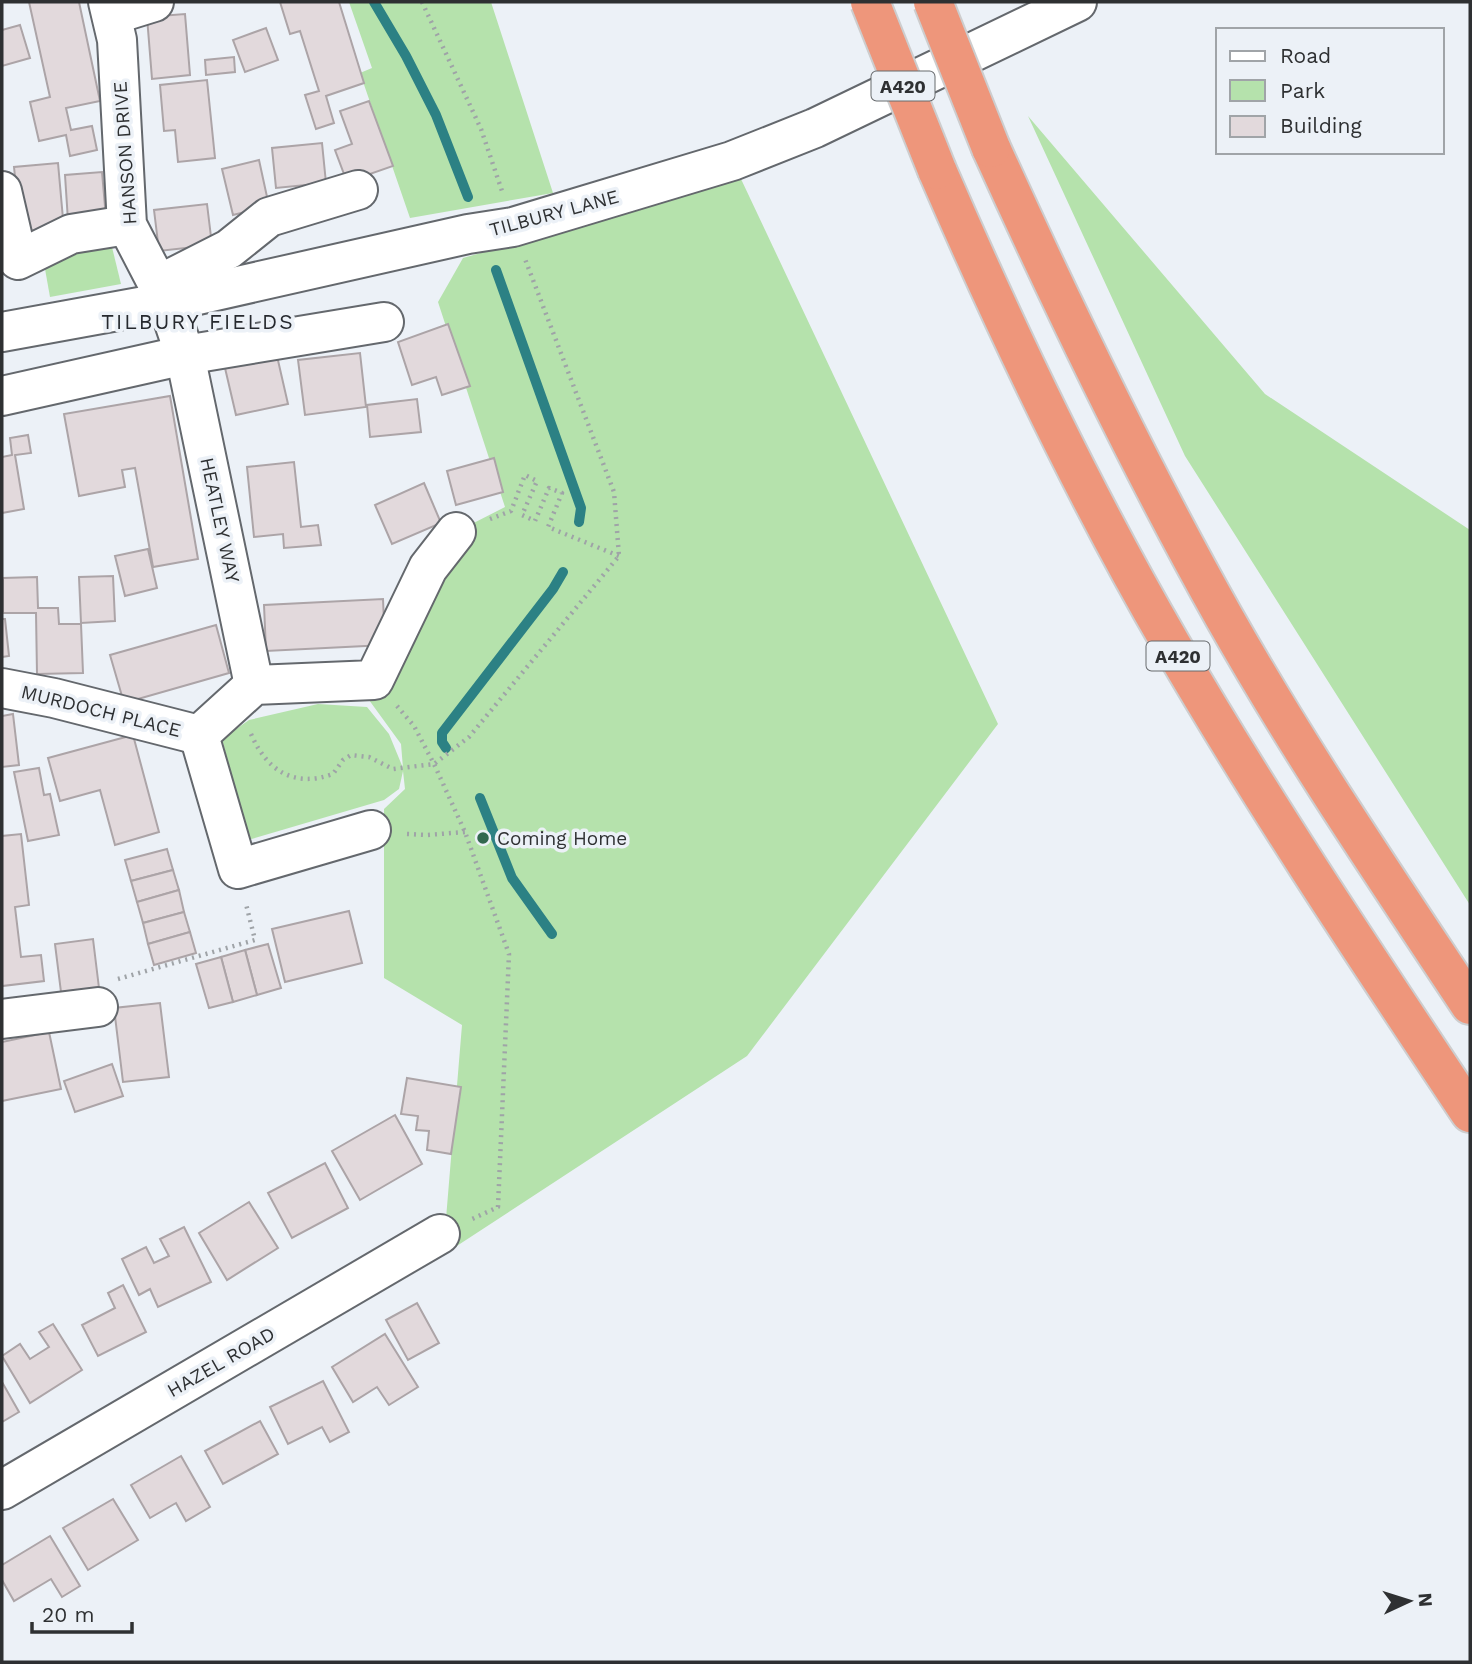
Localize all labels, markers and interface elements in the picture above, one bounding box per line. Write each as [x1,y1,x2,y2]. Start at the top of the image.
legend [1216,28,1444,154]
text: Road [1280,43,1331,68]
road number: A420 [872,72,934,100]
text: Park [1280,78,1325,103]
street label: HANSON DRIVE [109,81,141,225]
text: Building [1280,113,1362,138]
street label: TILBURY LANE [487,185,621,241]
district label: TILBURY FIELDS [101,309,295,334]
street label: HEATLEY WAY [195,455,245,585]
road number: A420 [1146,642,1210,670]
street label: MURDOCH PLACE [19,680,183,742]
place label: Coming Home [497,827,627,850]
marker: Coming Home [475,830,491,846]
street label: HAZEL ROAD [163,1322,279,1402]
north arrow [1374,1566,1444,1636]
scale bar [32,1590,131,1634]
text: N [1413,1592,1437,1608]
text: 20 m [42,1602,94,1627]

